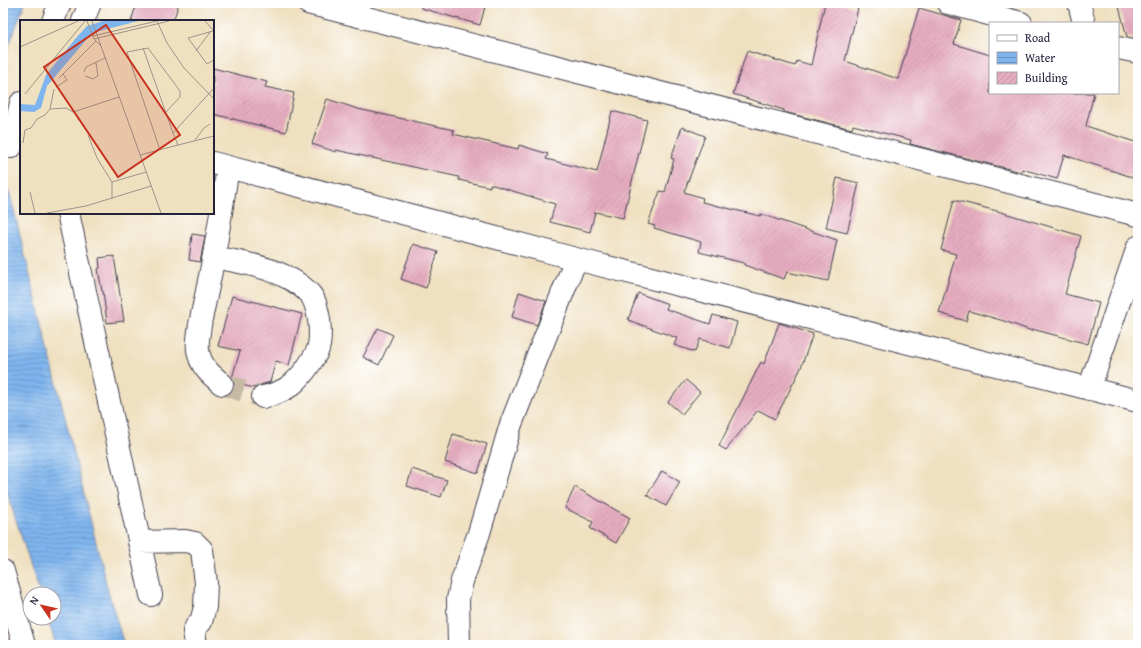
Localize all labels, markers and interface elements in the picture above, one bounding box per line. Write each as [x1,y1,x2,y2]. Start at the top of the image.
inset map [20,20,214,214]
legend [989,22,1119,94]
text: Road [1025,29,1051,46]
text: Water [1025,49,1055,66]
text: Building [1025,69,1068,86]
north arrow [22,586,62,626]
text: N [25,592,43,608]

